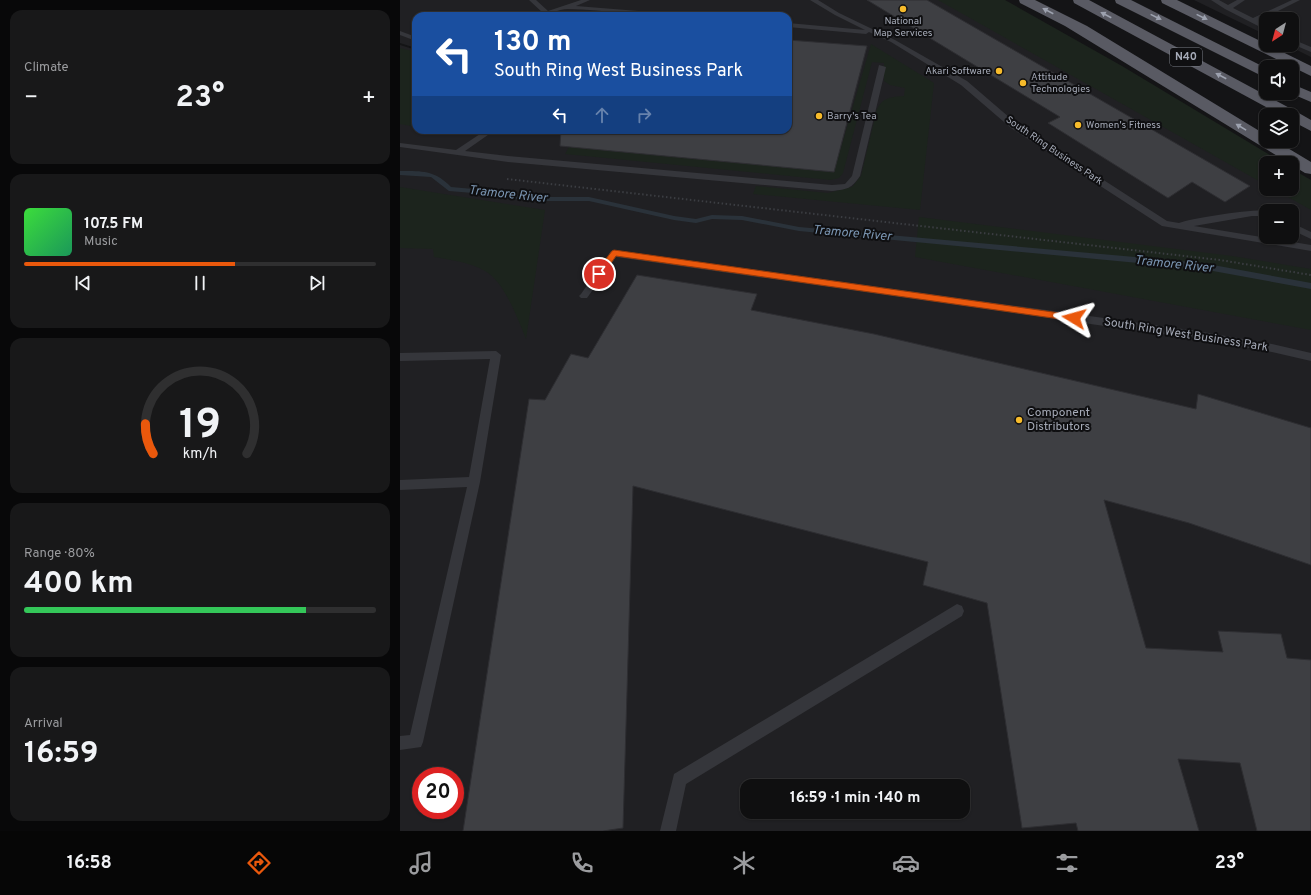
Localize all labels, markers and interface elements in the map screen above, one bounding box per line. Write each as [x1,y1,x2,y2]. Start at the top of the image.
marker: National Map Services [898,4,908,14]
one-way arrow [1042,8,1053,15]
one-way arrow [1101,11,1112,18]
north arrow [1259,12,1299,52]
map controls [1259,12,1299,244]
one-way arrow [1151,14,1162,20]
one-way arrow [1196,14,1208,20]
place label: National Map Services [873,15,933,40]
text: 130 m [494,25,572,61]
icon: left [428,28,480,80]
road number: N40 [1170,48,1202,66]
text: Climate [24,60,69,76]
text: South Ring West Business Park [494,60,743,83]
button: sound [1259,60,1299,100]
place label: Akari Software [925,65,991,78]
marker: Akari Software [994,66,1004,76]
place label: Attitude Technologies [1031,71,1090,96]
one-way arrow [1215,73,1227,79]
marker: Attitude Technologies [1018,78,1028,88]
text: 23° [176,80,224,117]
text: − [24,85,38,112]
text: + [362,85,376,112]
icon: left [549,104,571,126]
icon: ahead [591,104,613,126]
icon: right [633,104,655,126]
button: layers [1259,108,1299,148]
place label: Barry's Tea [827,110,876,123]
marker: Barry's Tea [814,111,824,121]
street label: South Ring Business Park [1003,114,1105,188]
place label: Women's Fitness [1086,119,1161,132]
marker: Women's Fitness [1073,120,1083,130]
one-way arrow [1235,124,1247,131]
button: + [1259,156,1299,196]
water label: Tramore River [468,183,549,207]
button: − [1259,204,1299,244]
text: 107.5 FM [84,215,143,234]
water label: Tramore River [812,223,893,246]
text: Music [84,234,118,250]
water label: Tramore River [1134,253,1215,277]
pin [582,257,616,291]
icon: arrive [588,263,610,285]
icon: previous [72,272,94,294]
icon: pause [189,272,211,294]
icon: next [306,272,328,294]
position arrow [1053,297,1095,339]
street label: South Ring West Business Park [1103,314,1269,356]
text: 19 [179,399,221,452]
place label: Component Distributors [1027,405,1090,435]
marker: Component Distributors [1014,415,1024,425]
text: km/h [183,444,217,462]
text: Range · 80% [24,546,95,562]
text: 400 km [24,566,133,603]
text: Arrival [24,716,63,732]
text: 16:59 [24,736,99,773]
speed limit sign: 20 [412,767,464,819]
text: 16:59 · 1 min · 140 m [790,789,920,808]
icon: directions [245,849,273,877]
icon: music [407,849,435,877]
icon: phone [568,849,596,877]
icon: climate [730,849,758,877]
icon: car [892,849,920,877]
icon: filters [1053,849,1081,877]
text: 16:58 [67,852,112,875]
text: 23° [1215,852,1244,875]

